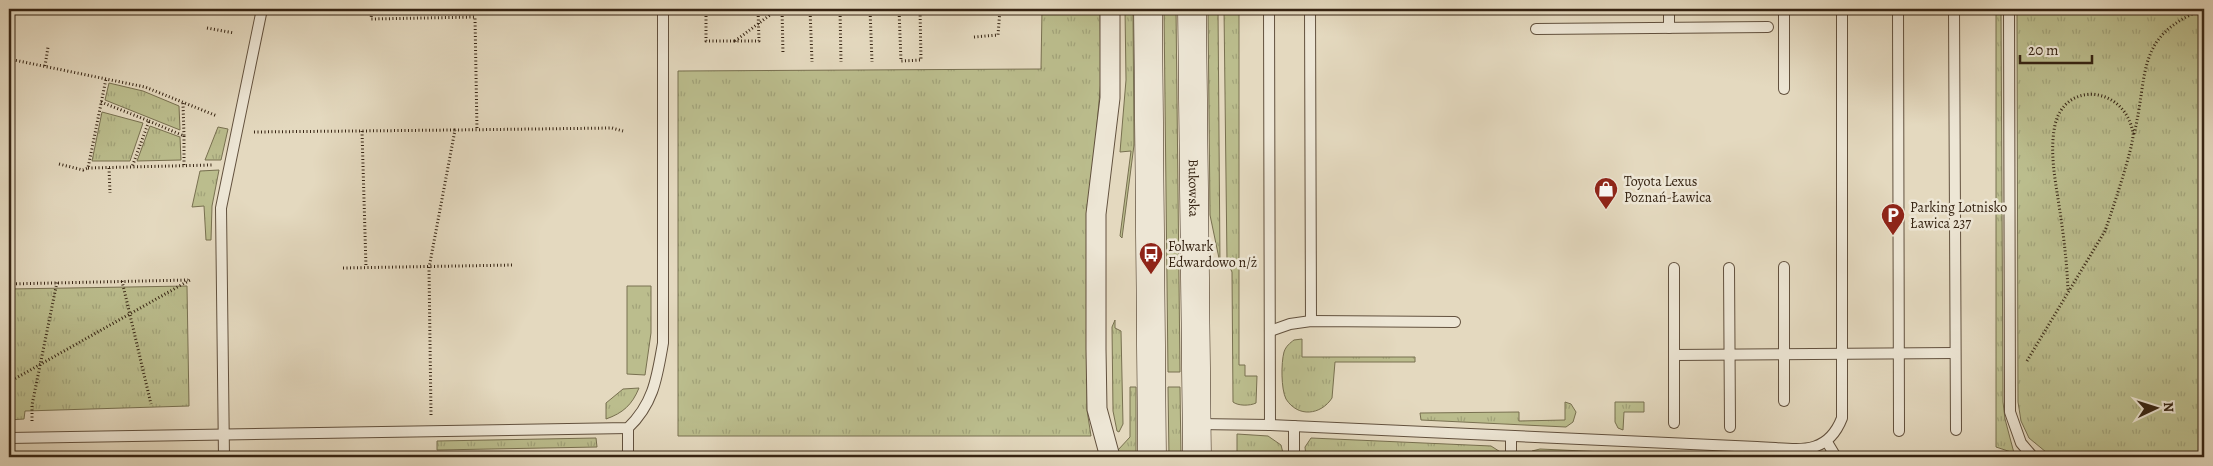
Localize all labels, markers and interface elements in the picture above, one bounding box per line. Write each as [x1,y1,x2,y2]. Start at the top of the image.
scale bar [2020,32,2093,64]
text: 20 m [2028,40,2059,60]
street label: Bukowska [1184,159,1204,218]
place label: Toyota Lexus Poznań-Ławica [1624,172,1712,207]
shop icon: Toyota Lexus Poznań-Ławica [1593,176,1619,210]
place label: Parking Lotnisko Ławica 237 [1910,198,2007,233]
parking icon: Parking Lotnisko Ławica 237 [1880,202,1906,236]
place label: Folwark Edwardowo n/ż [1168,237,1257,272]
bus stop icon: Folwark Edwardowo n/ż [1138,241,1164,275]
north arrow [2130,384,2180,434]
text: N [2159,401,2178,413]

